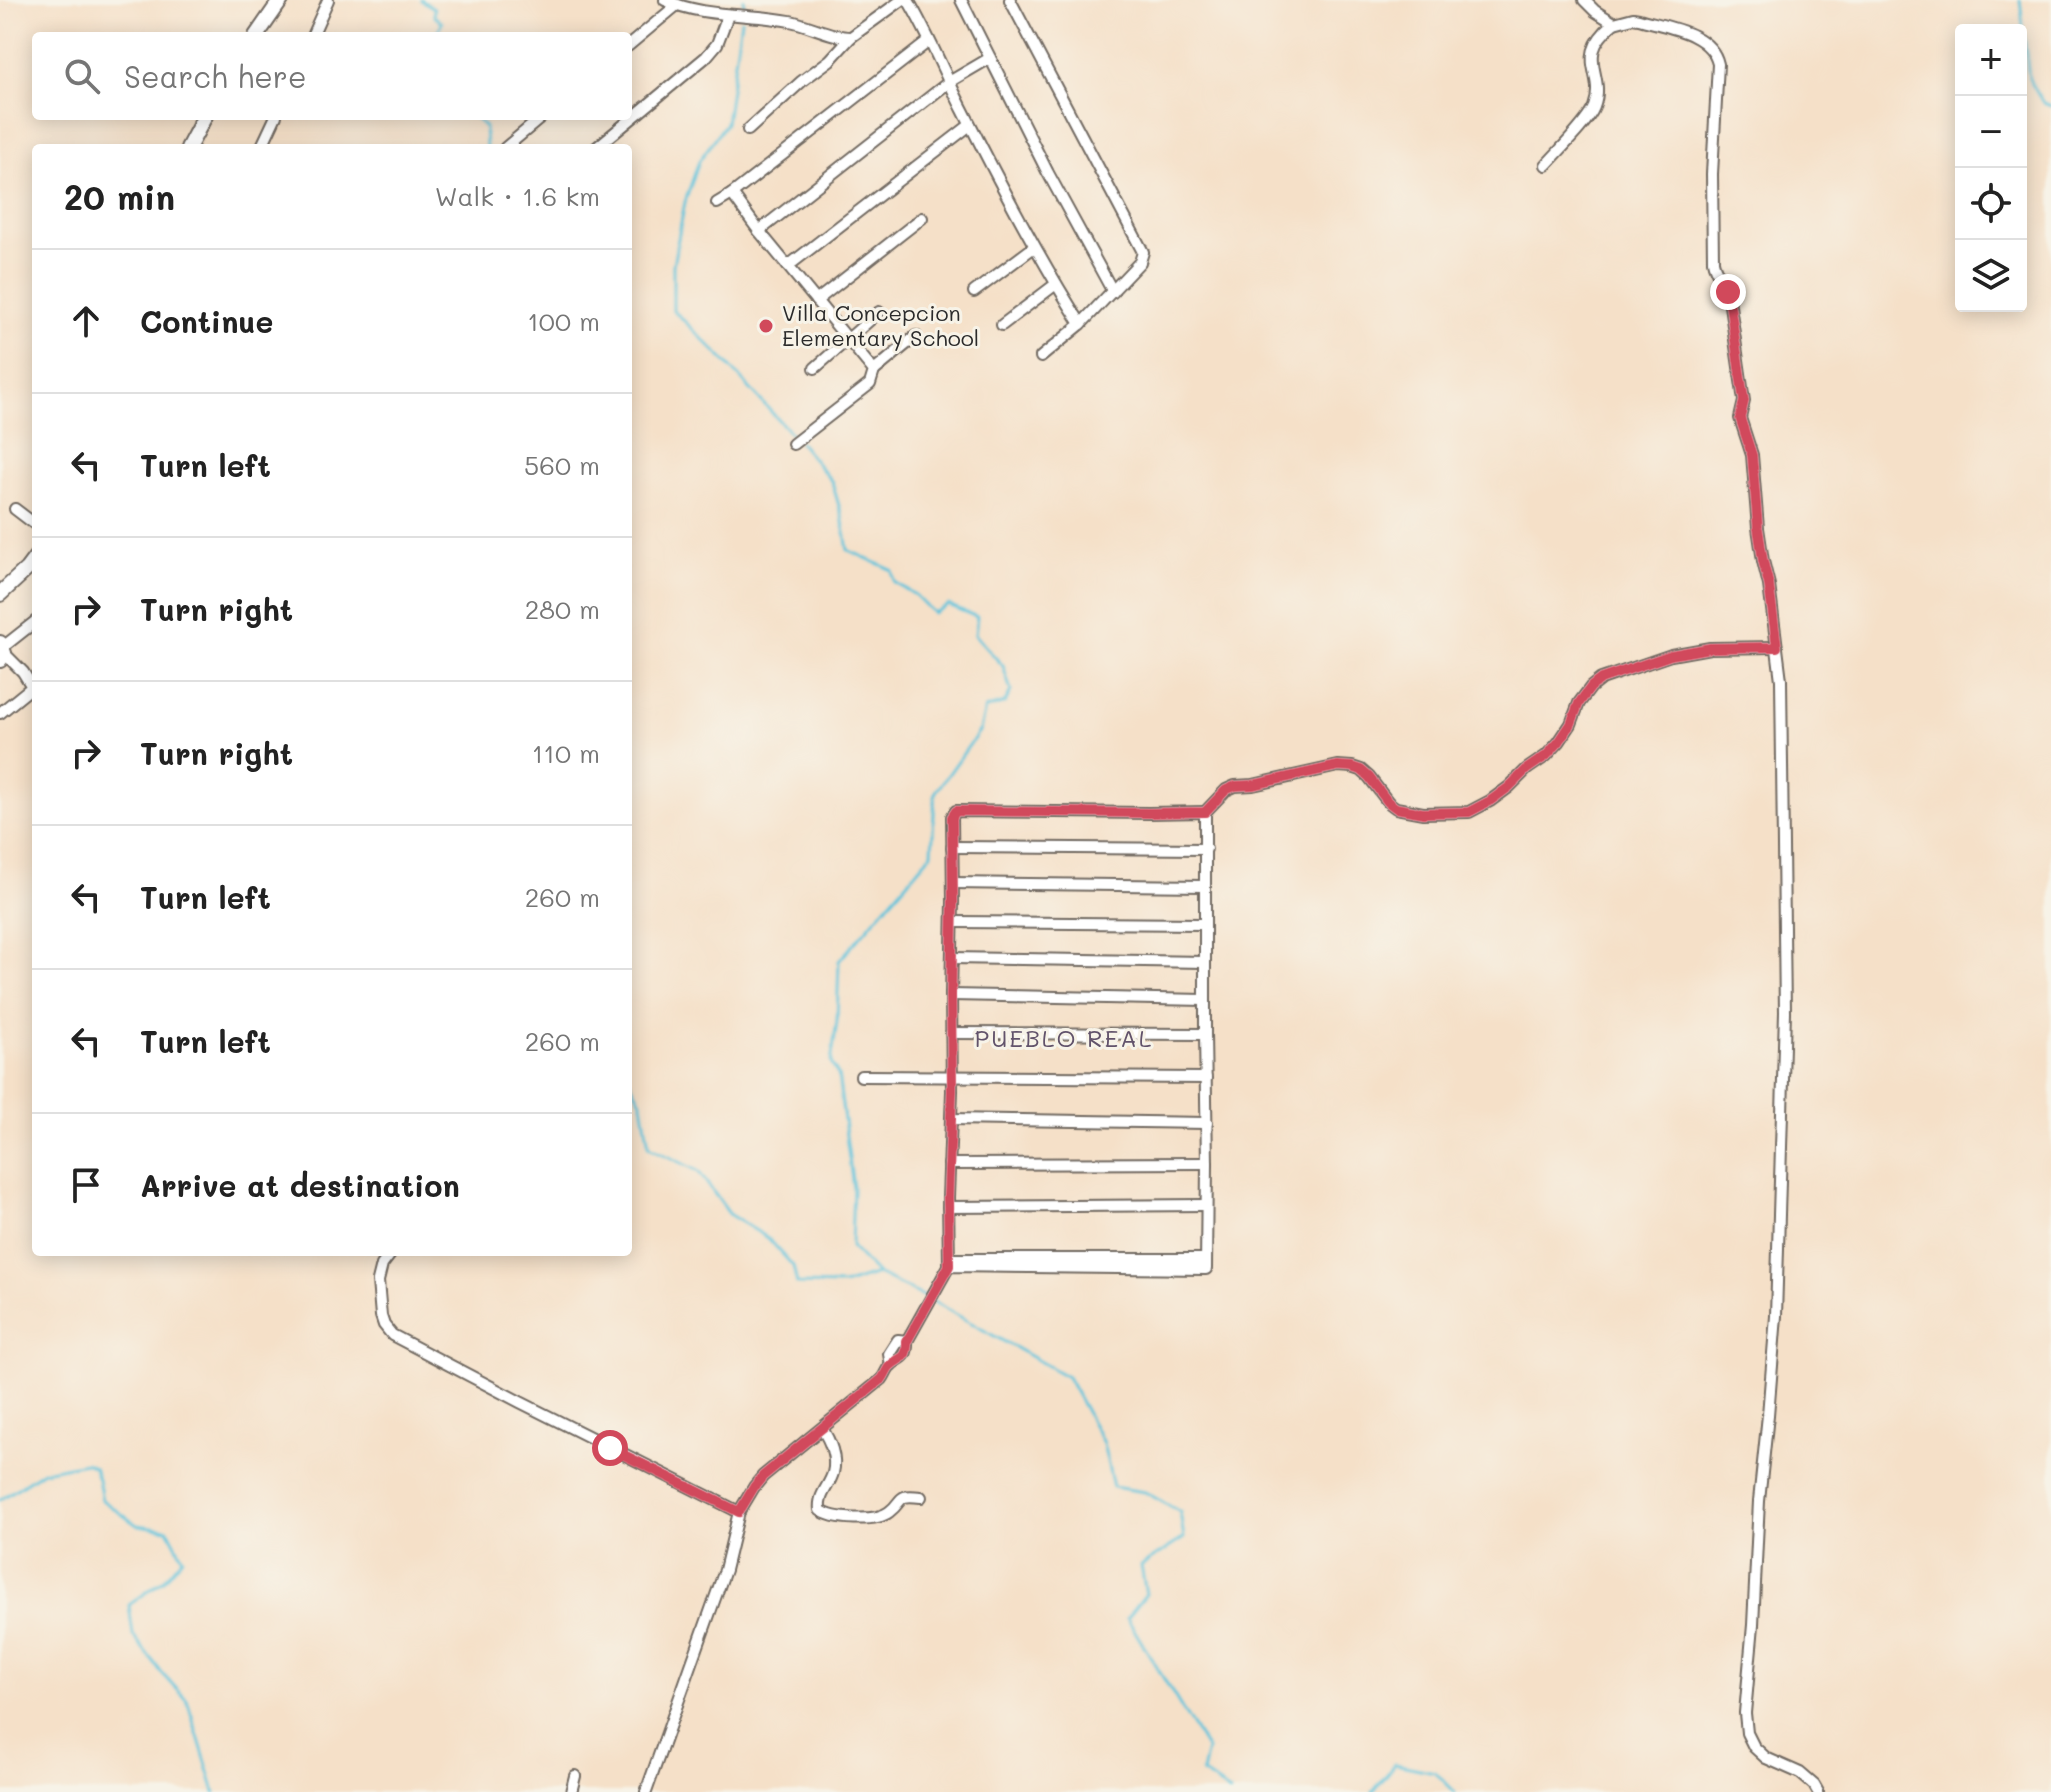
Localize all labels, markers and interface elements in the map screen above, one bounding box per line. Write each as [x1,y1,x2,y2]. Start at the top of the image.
map controls [1955,24,2027,312]
button: + [1955,24,2027,96]
search box [32,32,632,120]
icon: search [60,54,104,98]
text: Search here [124,56,307,96]
button: − [1955,96,2027,168]
button: locate [1955,168,2027,240]
text: 20 min [64,174,175,219]
text: Walk · 1.6 km [435,179,600,213]
button: layers [1955,240,2027,312]
route end [1710,274,1746,310]
place label: Villa Concepcion Elementary School [782,298,979,352]
icon: ahead [64,299,108,343]
text: Continue [140,301,273,341]
text: 100 m [527,304,600,338]
marker: Villa Concepcion Elementary School [757,317,775,335]
icon: left [64,443,108,487]
text: Turn left [140,445,271,485]
text: 560 m [524,448,600,482]
icon: right [64,587,108,631]
text: Turn right [140,589,293,629]
text: 280 m [525,592,600,626]
icon: right [64,731,108,775]
text: Turn right [140,733,293,773]
text: 110 m [532,736,600,770]
icon: left [64,875,108,919]
text: Turn left [140,877,271,917]
text: 260 m [525,880,600,914]
icon: left [64,1019,108,1063]
text: Turn left [140,1021,271,1061]
district label: PUEBLO REAL [974,1022,1154,1053]
text: 260 m [525,1024,600,1058]
icon: arrive [64,1163,108,1207]
text: Arrive at destination [140,1165,460,1205]
route start [592,1430,628,1466]

